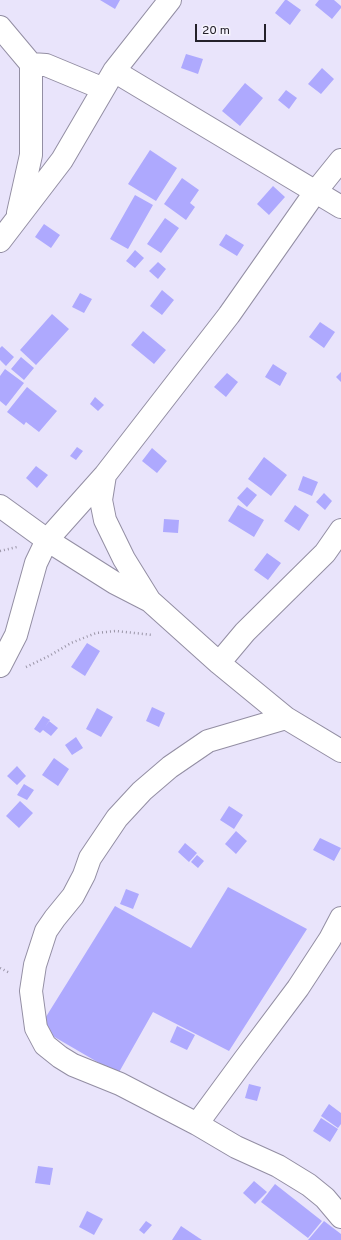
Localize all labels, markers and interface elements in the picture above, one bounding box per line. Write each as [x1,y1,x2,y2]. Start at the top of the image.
scale bar [197,16,268,42]
text: 20 m [202,23,230,39]

